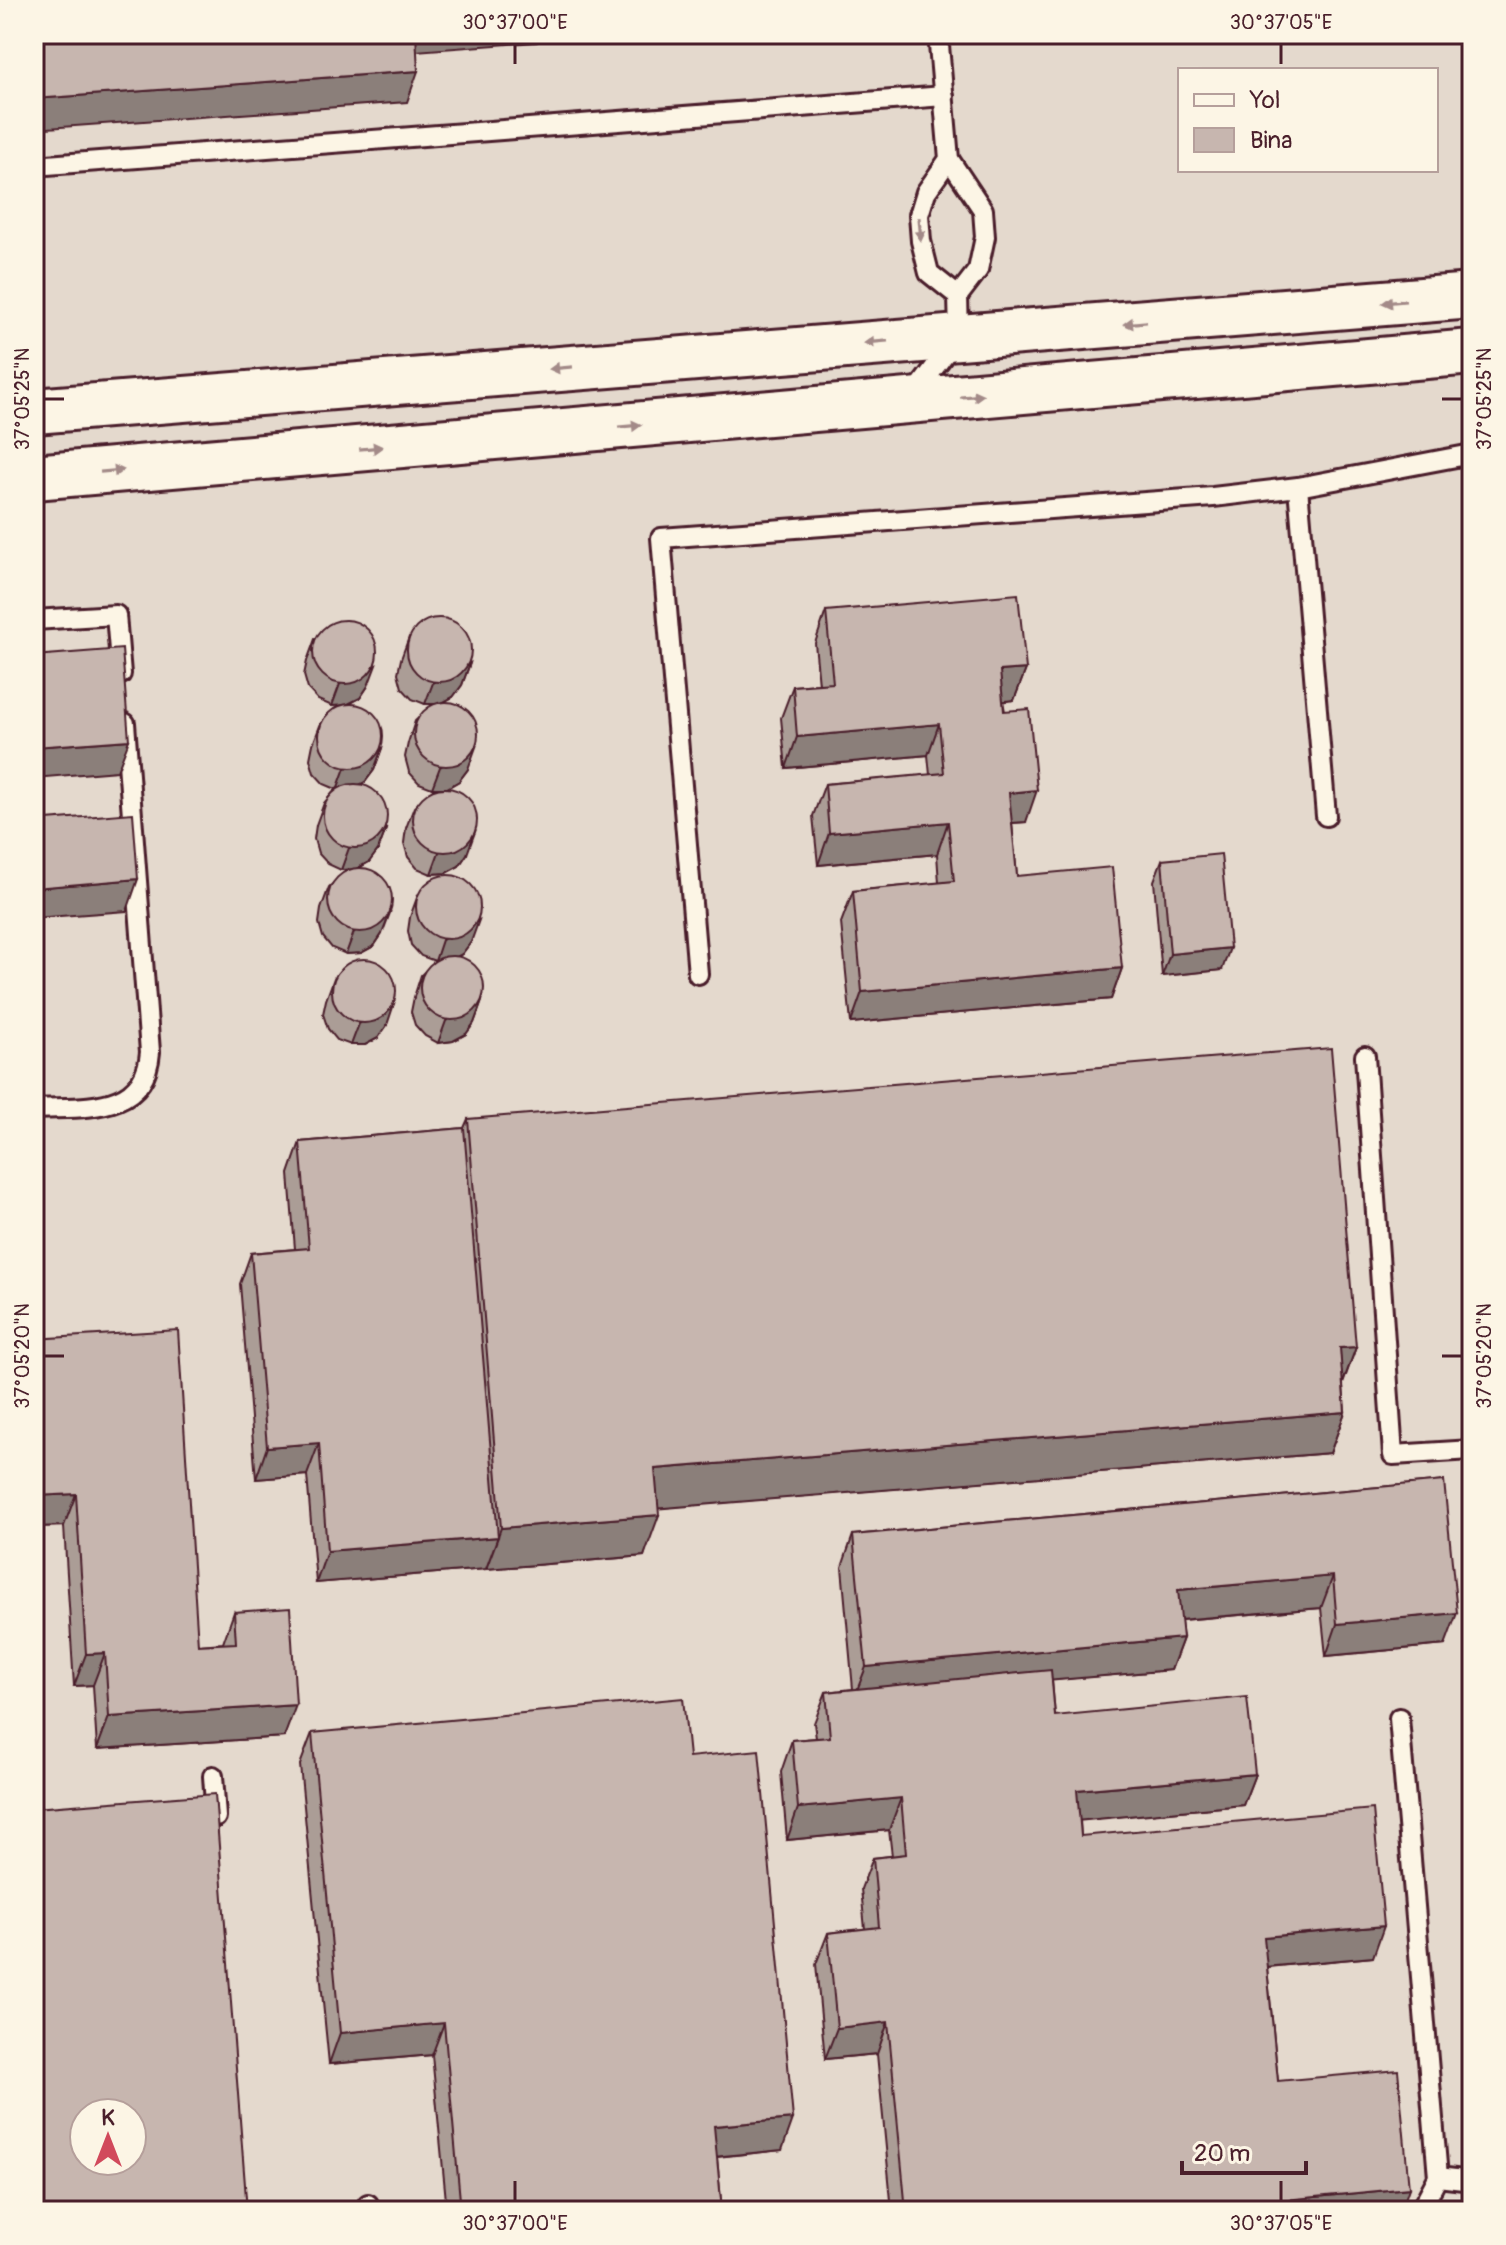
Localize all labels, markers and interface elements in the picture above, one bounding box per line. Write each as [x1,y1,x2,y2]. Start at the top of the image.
text: 30°37'00"E [462,10,568,35]
text: 30°37'05"E [1230,10,1332,35]
legend [1178,68,1438,172]
text: Yol [1249,86,1280,115]
text: Bina [1250,126,1292,155]
one-way arrow [914,217,927,242]
one-way arrow [1381,296,1406,309]
one-way arrow [1122,317,1147,330]
one-way arrow [863,336,888,349]
text: 37°05'25"N [10,348,35,450]
text: 37°05'25"N [1472,348,1497,450]
one-way arrow [548,362,573,375]
one-way arrow [960,389,985,402]
one-way arrow [618,419,643,432]
one-way arrow [359,441,384,454]
one-way arrow [100,464,125,477]
text: 37°05'20"N [10,1303,35,1409]
text: 37°05'20"N [1472,1303,1497,1409]
north arrow [68,2097,148,2177]
text: K [101,2104,115,2132]
scale bar [1182,2125,1306,2175]
text: 20 m [1194,2139,1250,2168]
text: 30°37'00"E [462,2211,568,2236]
text: 30°37'05"E [1230,2211,1332,2236]

